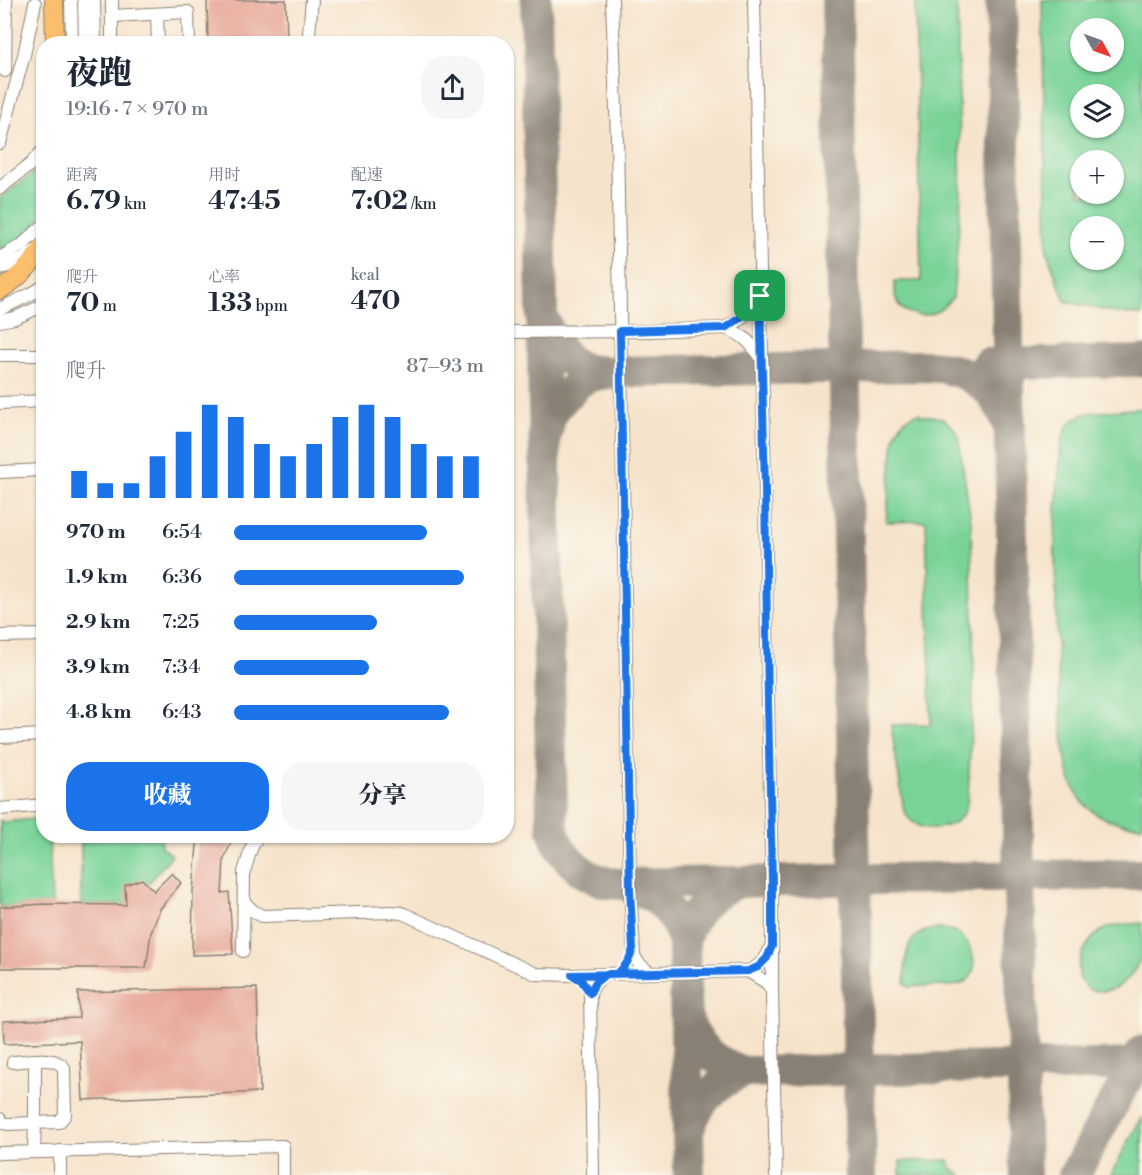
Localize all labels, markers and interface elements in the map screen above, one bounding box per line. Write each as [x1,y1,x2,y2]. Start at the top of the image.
north arrow [1070,18,1124,72]
map controls [1070,18,1124,270]
text: 夜跑 [66,54,132,95]
button: share [421,56,484,119]
button: layers [1070,84,1124,138]
text: 19:16 · 7 × 970 m [66,97,209,122]
button: + [1070,150,1124,204]
text: 距离 [66,165,98,185]
text: 用时 [208,165,240,185]
text: 配速 [351,165,383,185]
text: 6.79 [66,185,121,217]
text: 47:45 [208,185,281,217]
text: 7:02 [351,185,408,217]
text: km [121,194,146,214]
text: /km [408,194,437,214]
button: − [1070,216,1124,270]
text: kcal [351,265,380,285]
text: 爬升 [66,267,98,287]
text: 心率 [208,267,240,287]
pin [734,270,785,321]
icon: arrive [743,279,776,312]
text: 470 [351,285,400,317]
text: 70 [66,287,99,319]
text: 133 [208,287,252,319]
text: m [99,296,117,316]
text: bpm [252,296,288,316]
text: 87–93 m [406,354,484,379]
text: 爬升 [66,359,106,384]
text: 970 m [66,520,126,545]
text: 6:54 [162,520,202,545]
text: 1.9 km [66,565,128,590]
text: 6:36 [162,565,202,590]
text: 2.9 km [66,610,130,635]
text: 7:25 [162,610,199,635]
text: 3.9 km [66,655,130,680]
text: 7:34 [162,655,200,680]
text: 4.8 km [66,700,131,725]
text: 6:43 [162,700,202,725]
button: 收藏 [66,762,269,831]
button: 分享 [281,762,484,831]

